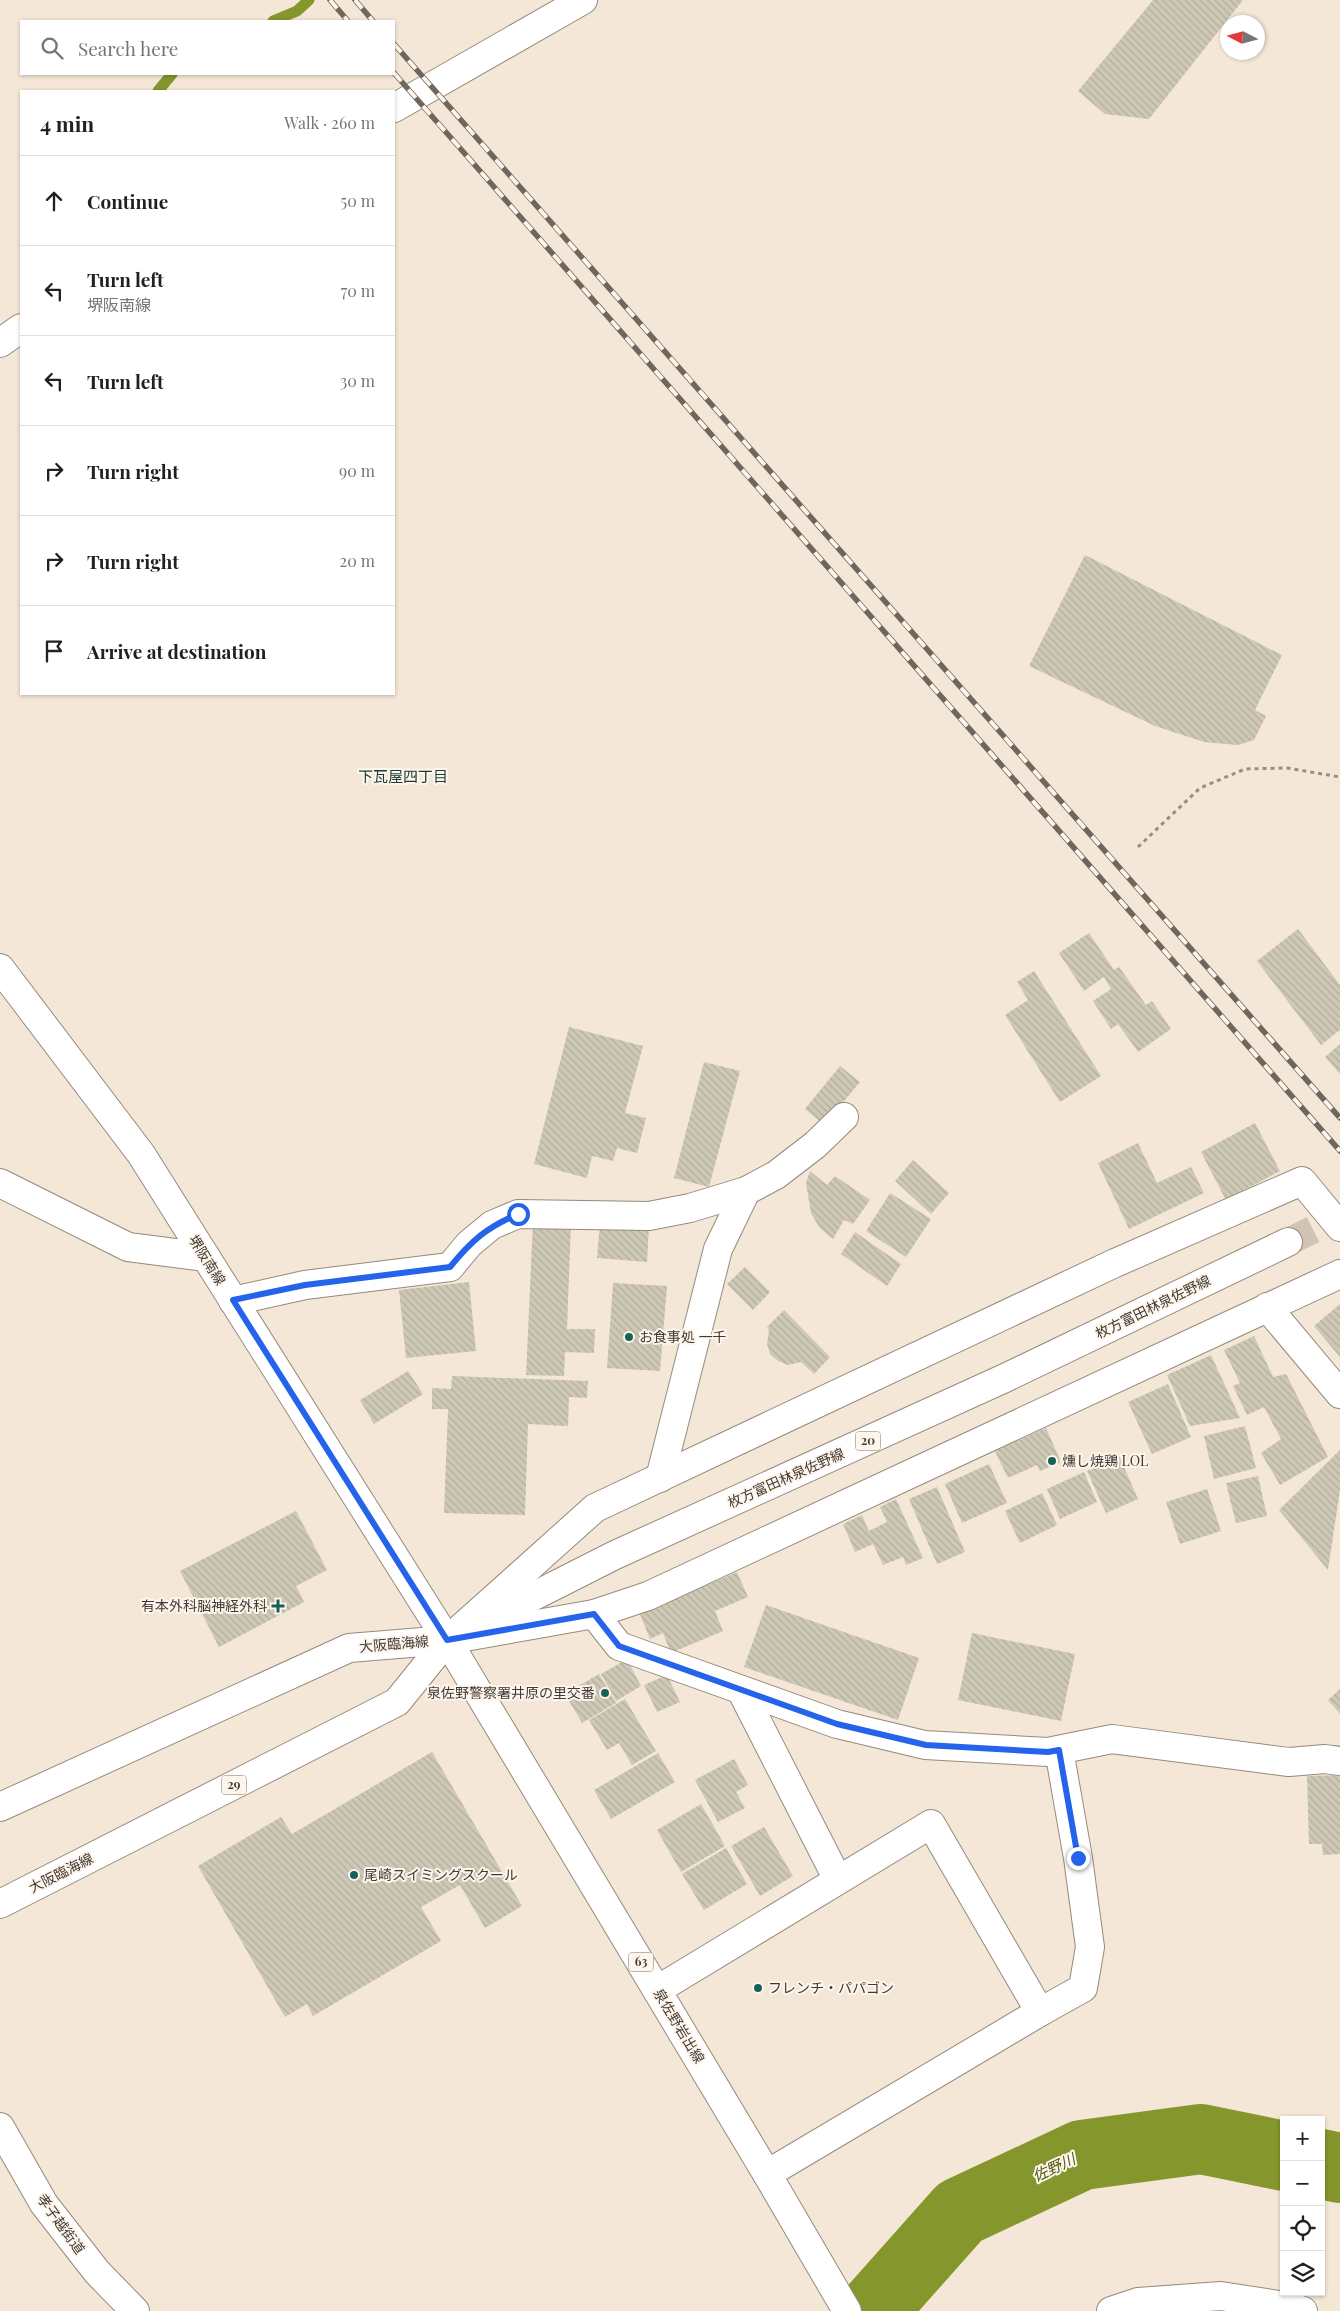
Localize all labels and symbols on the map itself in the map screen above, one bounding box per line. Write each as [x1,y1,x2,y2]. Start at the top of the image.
north arrow [1220,15,1265,60]
district label: 下瓦屋四丁目 [358,766,448,786]
route start [507,1203,530,1226]
street label: 堺阪南線 [185,1231,230,1289]
street label: 枚方富田林泉佐野線 [1092,1270,1214,1343]
place label: お食事処 一千 [639,1327,727,1346]
marker: お食事処 一千 [623,1331,635,1343]
road number: 20 [856,1432,880,1450]
street label: 枚方富田林泉佐野線 [724,1443,847,1512]
place label: 燻し焼鶏 LOL [1062,1451,1148,1470]
marker: 燻し焼鶏 LOL [1046,1455,1058,1467]
place label: 有本外科脳神経外科 [141,1596,267,1615]
marker: 有本外科脳神経外科 [271,1599,285,1613]
street label: 大阪臨海線 [358,1631,430,1656]
place label: 泉佐野警察署井原の里交番 [427,1683,595,1702]
marker: 泉佐野警察署井原の里交番 [599,1687,611,1699]
road number: 29 [222,1776,246,1794]
route end [1067,1847,1090,1870]
street label: 大阪臨海線 [25,1848,96,1897]
place label: 尾崎スイミングスクール [364,1865,518,1884]
marker: 尾崎スイミングスクール [348,1869,360,1881]
road number: 63 [628,1952,654,1971]
place label: フレンチ・パパゴン [768,1978,894,1997]
marker: フレンチ・パパゴン [752,1982,764,1994]
street label: 泉佐野岩出線 [650,1985,709,2067]
water label: 佐野川 [1029,2148,1080,2186]
street label: 孝子越街道 [33,2190,90,2258]

